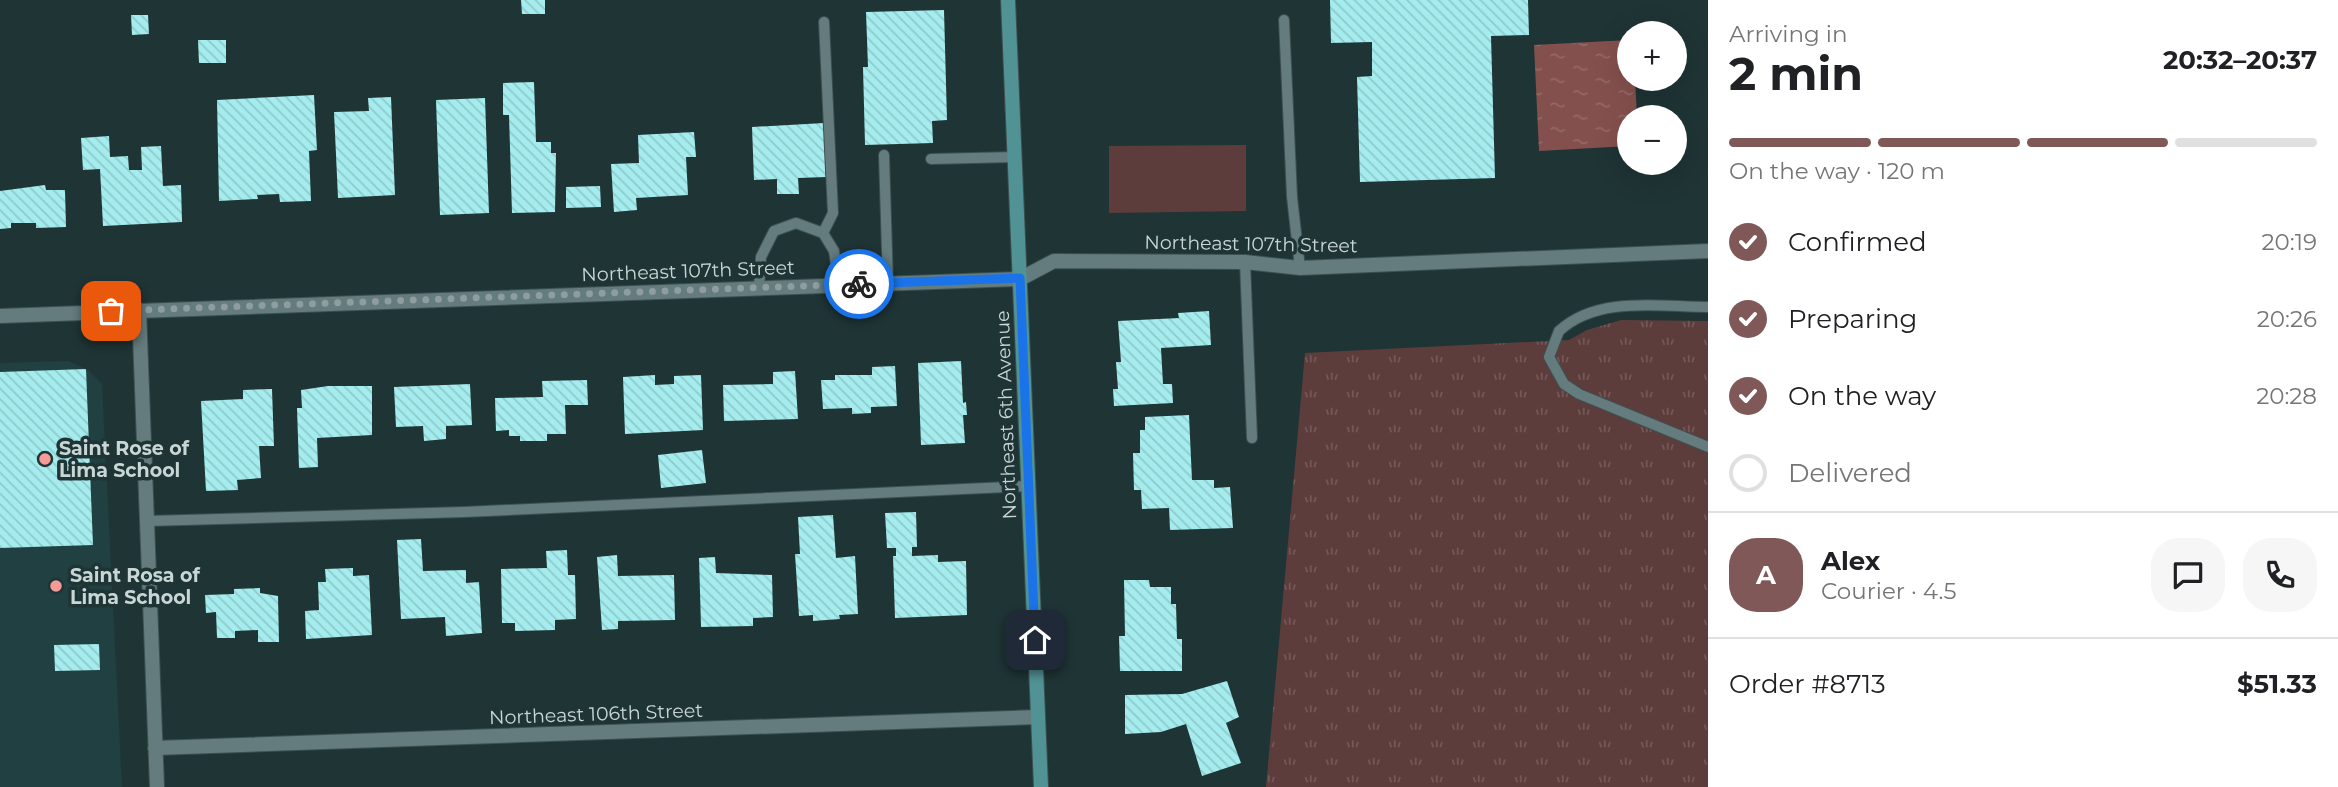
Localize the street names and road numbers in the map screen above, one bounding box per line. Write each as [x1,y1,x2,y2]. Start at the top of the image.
street label: Northeast 107th Street [1144,231,1358,257]
street label: Northeast 107th Street [581,256,795,286]
street label: Northeast 6th Avenue [991,310,1021,520]
street label: Northeast 106th Street [489,699,704,729]

